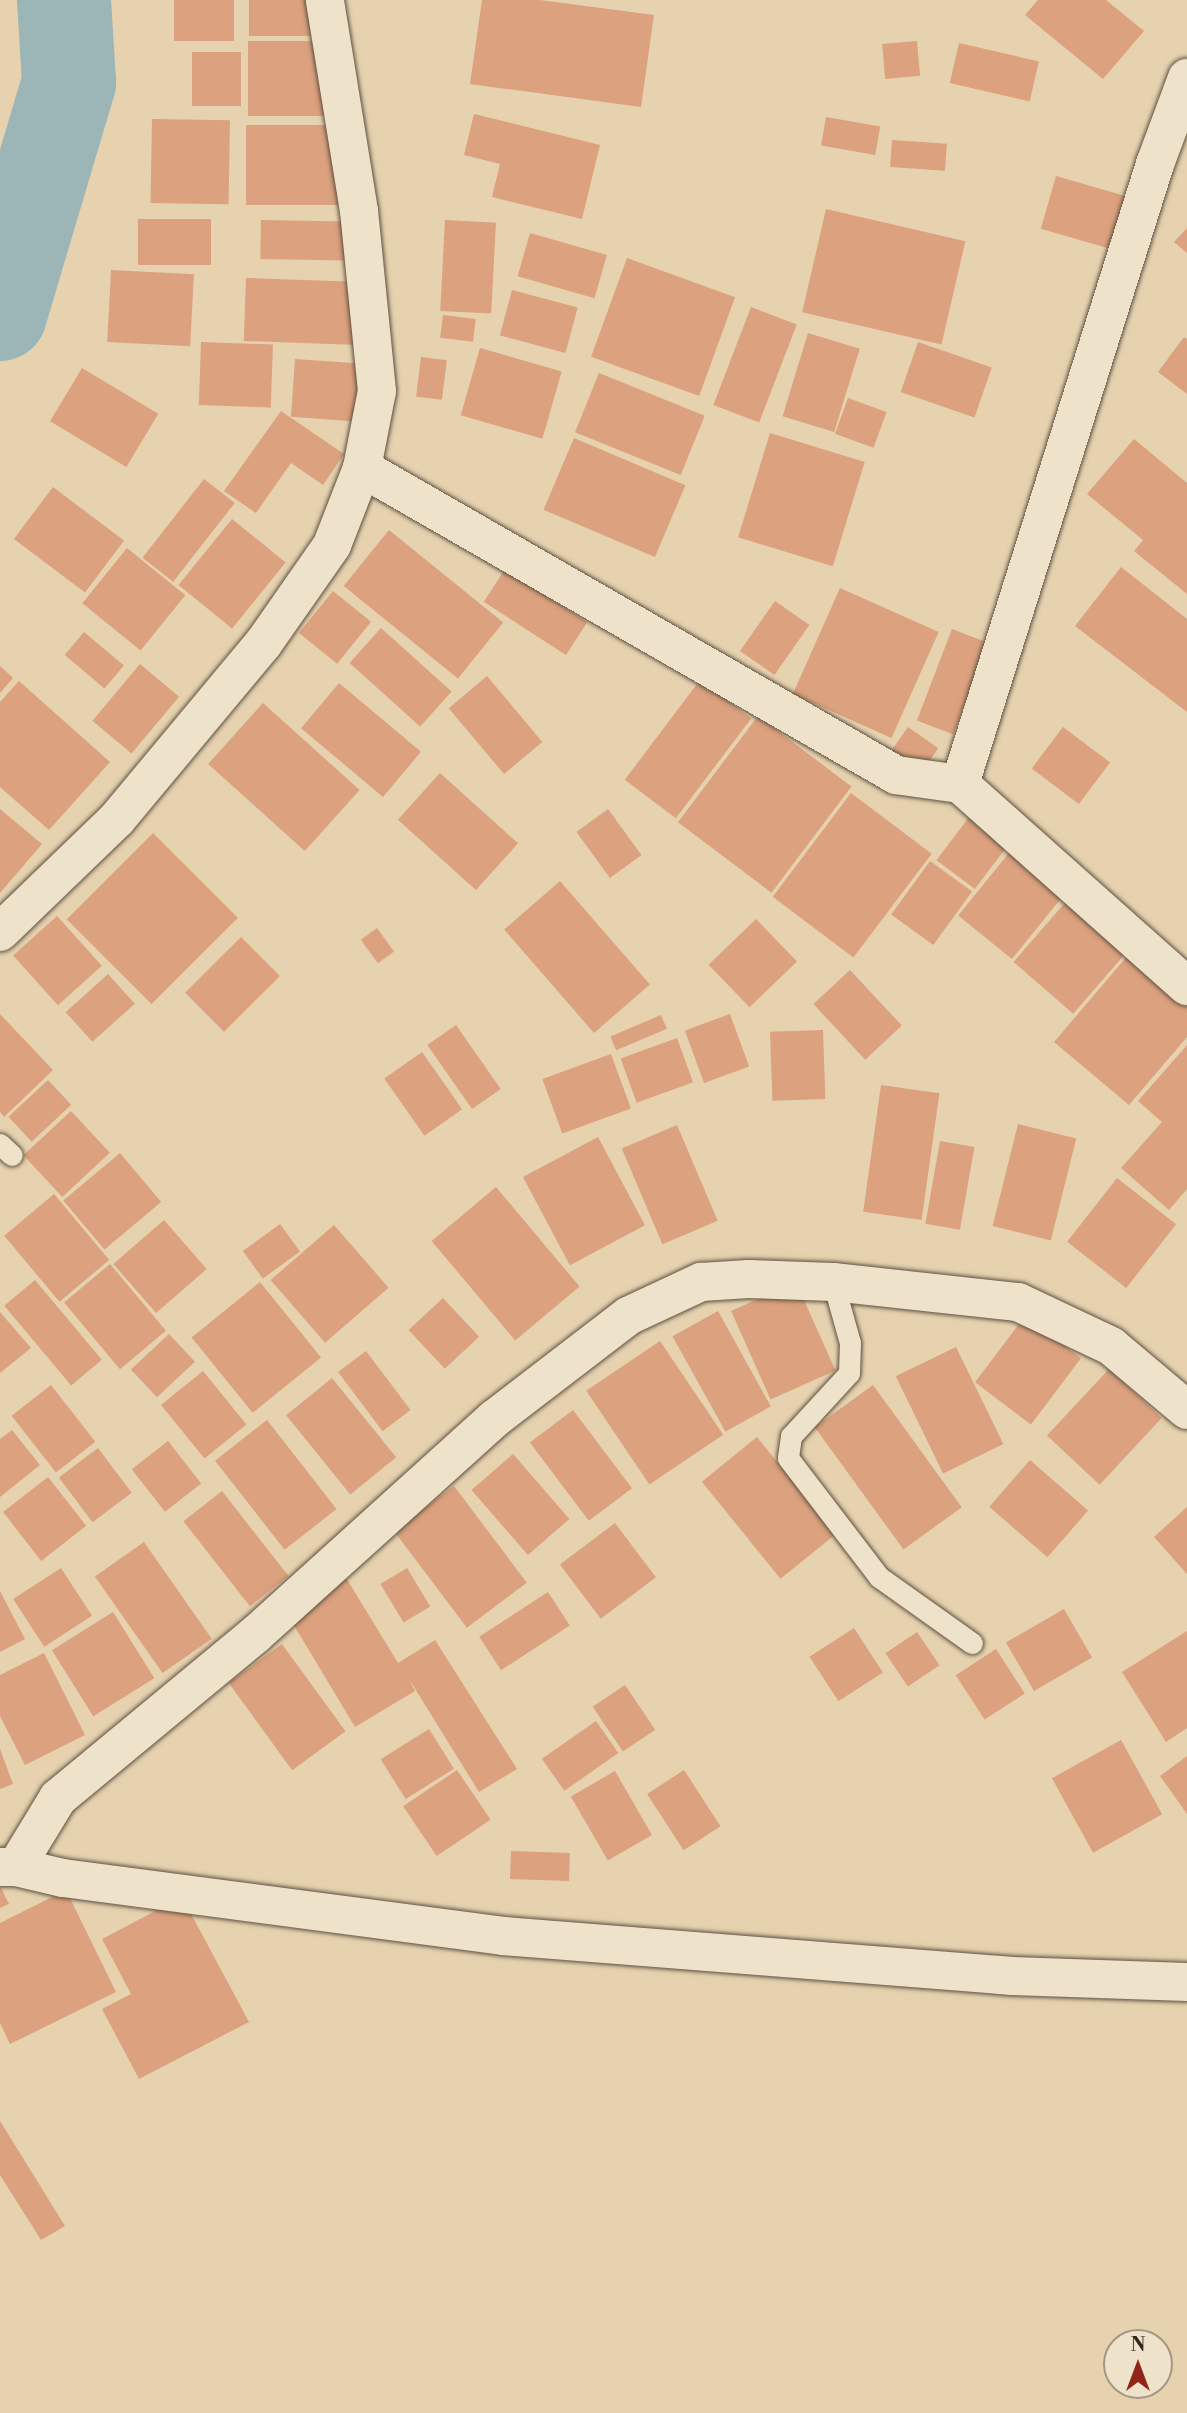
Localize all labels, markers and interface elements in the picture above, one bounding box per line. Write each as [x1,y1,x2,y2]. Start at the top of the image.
north arrow [1103,2329,1173,2399]
text: N [1130,2333,1146,2357]

